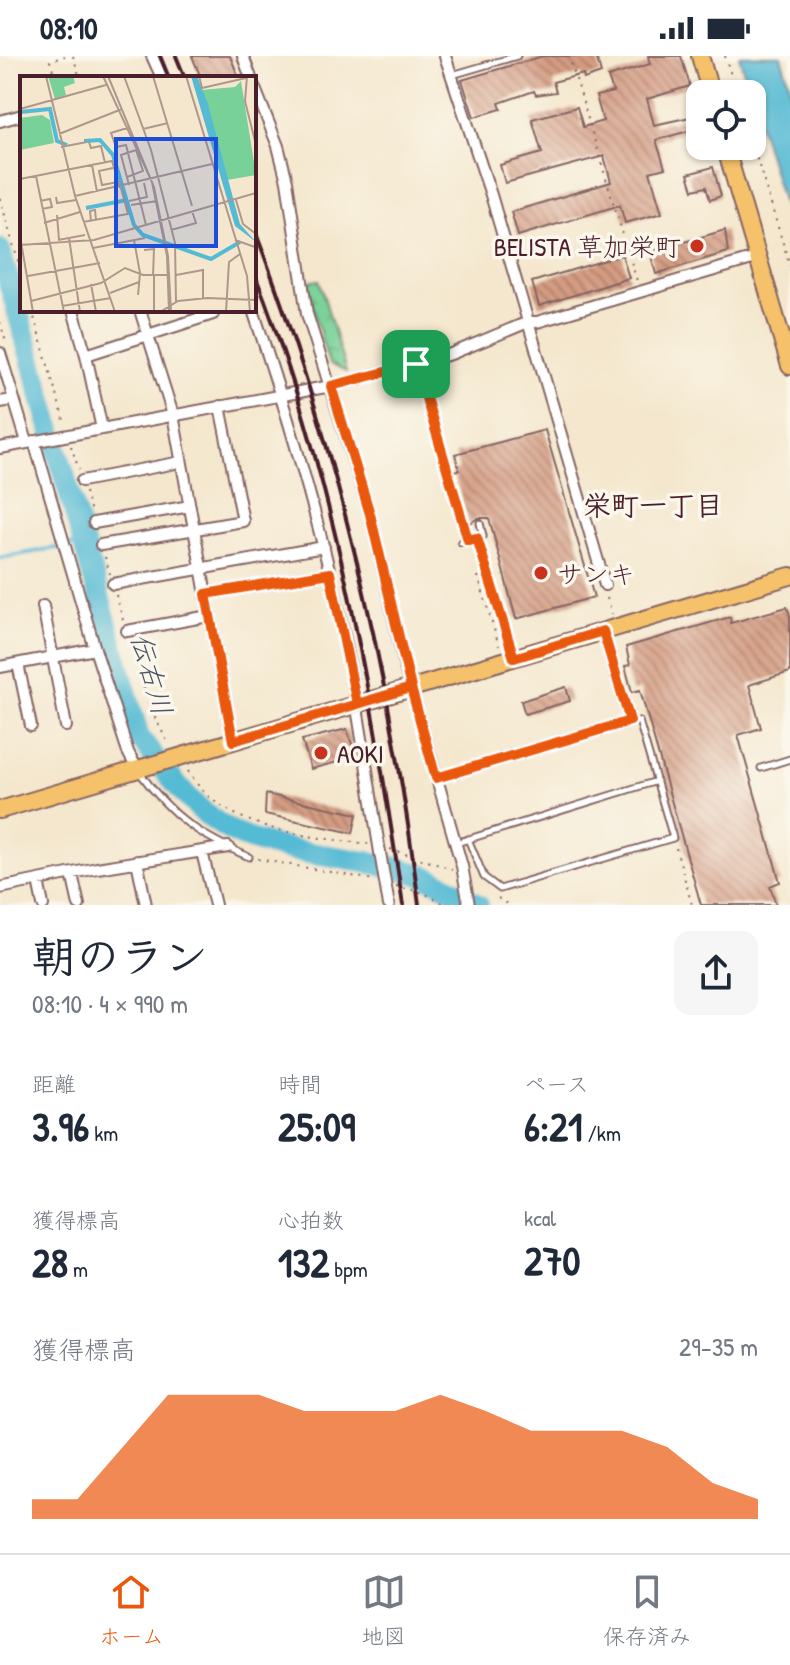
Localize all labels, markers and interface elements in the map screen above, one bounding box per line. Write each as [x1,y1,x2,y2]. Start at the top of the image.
text: 08:10 [40,8,98,48]
inset map [20,76,256,312]
map controls [686,80,766,160]
button: locate [686,80,766,160]
place label: BELISTA 草加栄町 [494,229,681,264]
marker: BELISTA 草加栄町 [688,237,706,255]
pin [382,330,450,398]
icon: arrive [394,342,438,386]
district label: 栄町一丁目 [583,486,723,524]
place label: サンキ [557,556,635,591]
marker: サンキ [532,564,550,582]
water label: 伝右川 [122,628,182,720]
place label: AOKI [337,736,384,771]
marker: AOKI [312,744,330,762]
text: 朝のラン [32,926,208,986]
button: share [674,931,758,1015]
text: 08:10 · 4 × 990 m [32,986,188,1021]
text: 距離 [32,1069,76,1099]
text: 時間 [278,1069,322,1099]
text: ペース [524,1069,589,1099]
text: 3.96 [32,1099,89,1153]
text: 25:09 [278,1099,356,1153]
text: 6:21 [524,1099,582,1153]
text: km [89,1118,118,1148]
text: /km [582,1118,621,1148]
text: kcal [524,1203,556,1233]
text: 獲得標高 [32,1205,120,1235]
text: 心拍数 [278,1205,344,1235]
text: 270 [524,1233,580,1287]
text: 28 [32,1235,68,1289]
text: 132 [278,1235,329,1289]
text: m [68,1254,88,1284]
text: bpm [329,1254,368,1284]
text: 29–35 m [679,1329,758,1364]
text: 獲得標高 [32,1332,136,1367]
tab: ホーム [99,1570,164,1651]
tab: 地図 [362,1570,406,1651]
tab: 保存済み [603,1570,691,1651]

